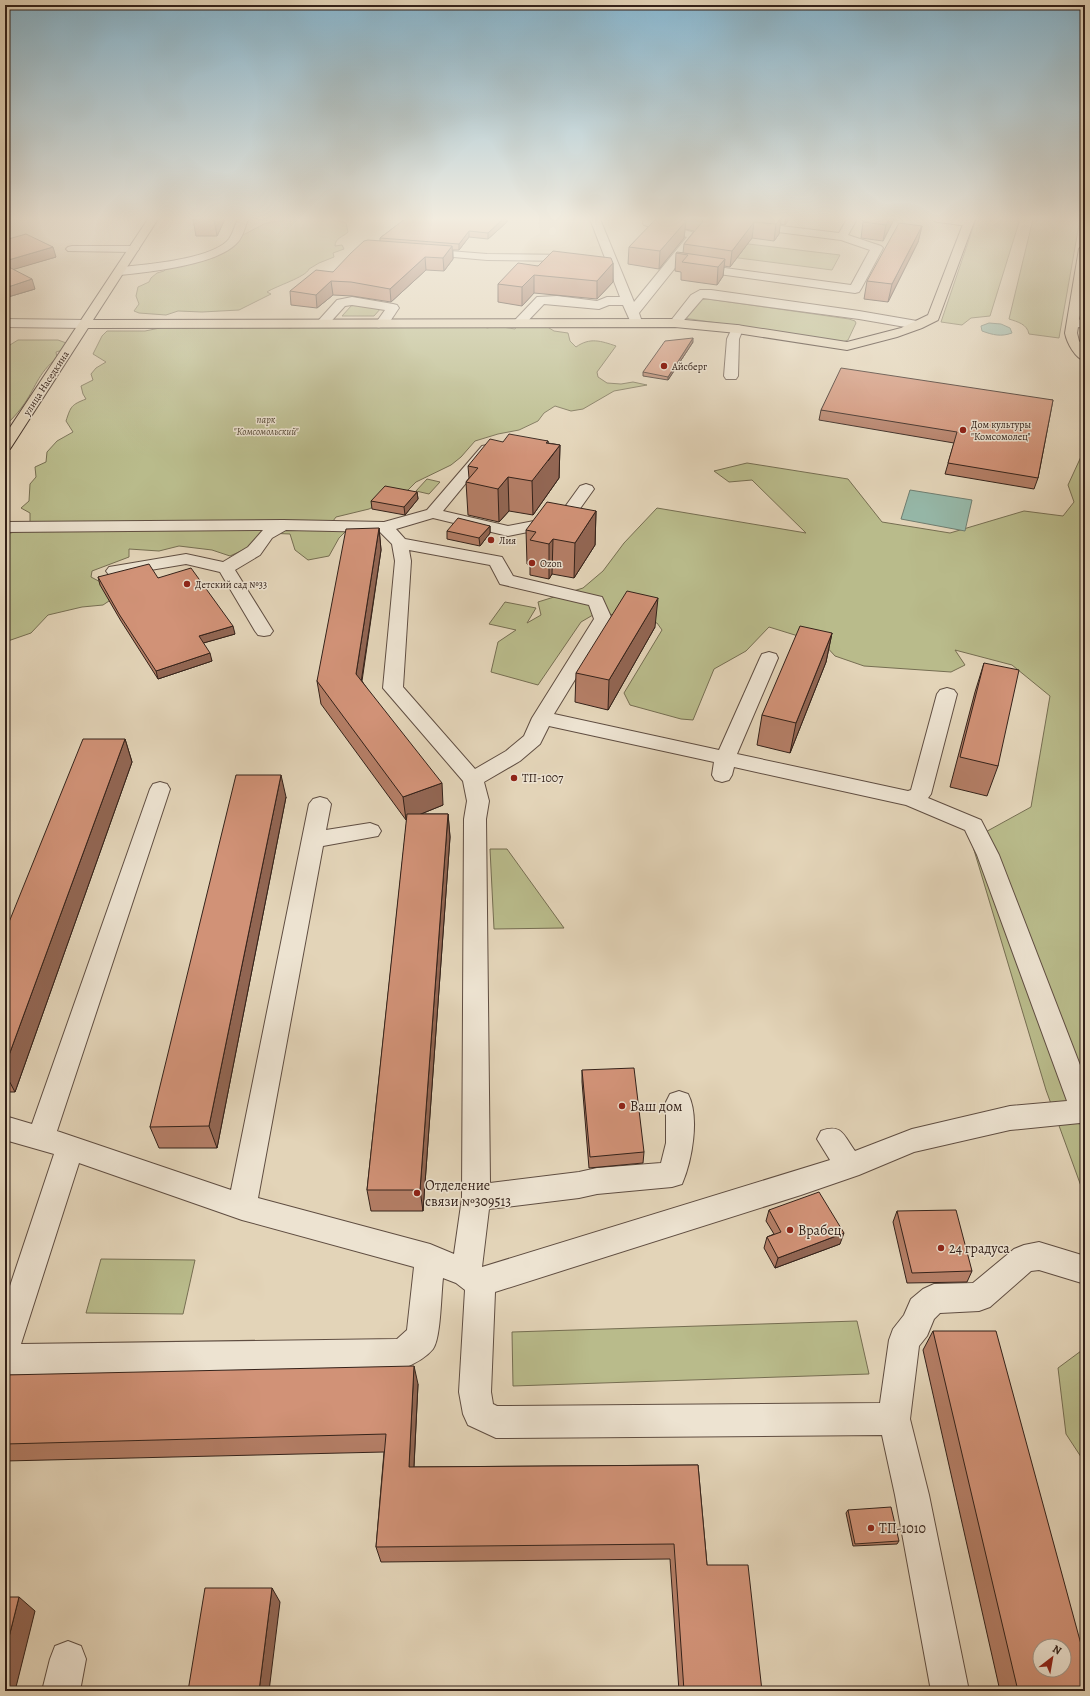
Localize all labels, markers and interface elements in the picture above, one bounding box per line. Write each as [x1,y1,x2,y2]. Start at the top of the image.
street label: улица Наседкина [20,348,72,419]
place label: Айсберг [671,360,708,374]
marker: Айсберг [659,361,669,371]
park label: парк "Комсомольский" [234,413,300,438]
place label: Дом культуры "Комсомолец" [971,418,1031,443]
marker: Дом культуры "Комсомолец" [958,425,968,435]
place label: Лия [499,534,516,547]
marker: Лия [486,535,496,545]
place label: Ozon [540,557,563,570]
marker: Ozon [527,558,537,568]
place label: Детский сад №33 [195,578,267,591]
marker: Детский сад №33 [182,579,192,589]
place label: ТП-1007 [522,770,564,786]
marker: ТП-1007 [509,773,519,783]
place label: Ваш дом [630,1097,682,1116]
marker: Ваш дом [617,1101,627,1111]
place label: Отделение связи №309513 [425,1176,511,1211]
marker: Отделение связи №309513 [412,1188,422,1198]
place label: Врабец [798,1221,842,1240]
marker: Врабец [785,1225,795,1235]
place label: 24 градуса [949,1239,1010,1258]
marker: 24 градуса [936,1243,946,1253]
place label: ТП-1010 [879,1519,926,1538]
marker: ТП-1010 [866,1523,876,1533]
north arrow [1032,1638,1072,1678]
text: N [1050,1641,1064,1658]

